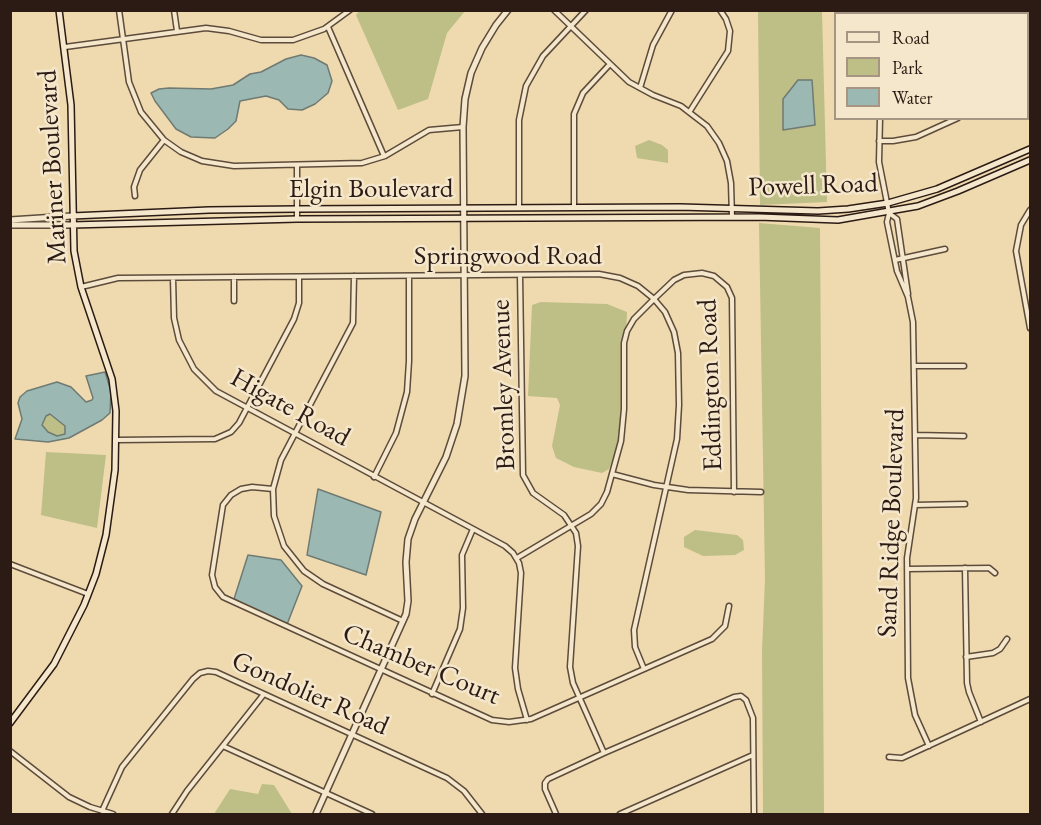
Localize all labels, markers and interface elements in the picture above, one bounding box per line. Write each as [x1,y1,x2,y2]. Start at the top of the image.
legend [834,12,1029,120]
text: Road [892,26,930,49]
text: Park [892,56,923,79]
street label: Mariner Boulevard [32,69,74,265]
text: Water [892,86,933,109]
street label: Powell Road [748,168,878,204]
street label: Elgin Boulevard [288,174,454,206]
street label: Springwood Road [414,241,602,273]
street label: Eddington Road [692,298,730,472]
street label: Bromley Avenue [485,299,523,471]
street label: Higate Road [224,362,356,454]
street label: Sand Ridge Boulevard [872,408,912,638]
street label: Chamber Court [337,617,505,713]
street label: Gondolier Road [226,645,394,743]

